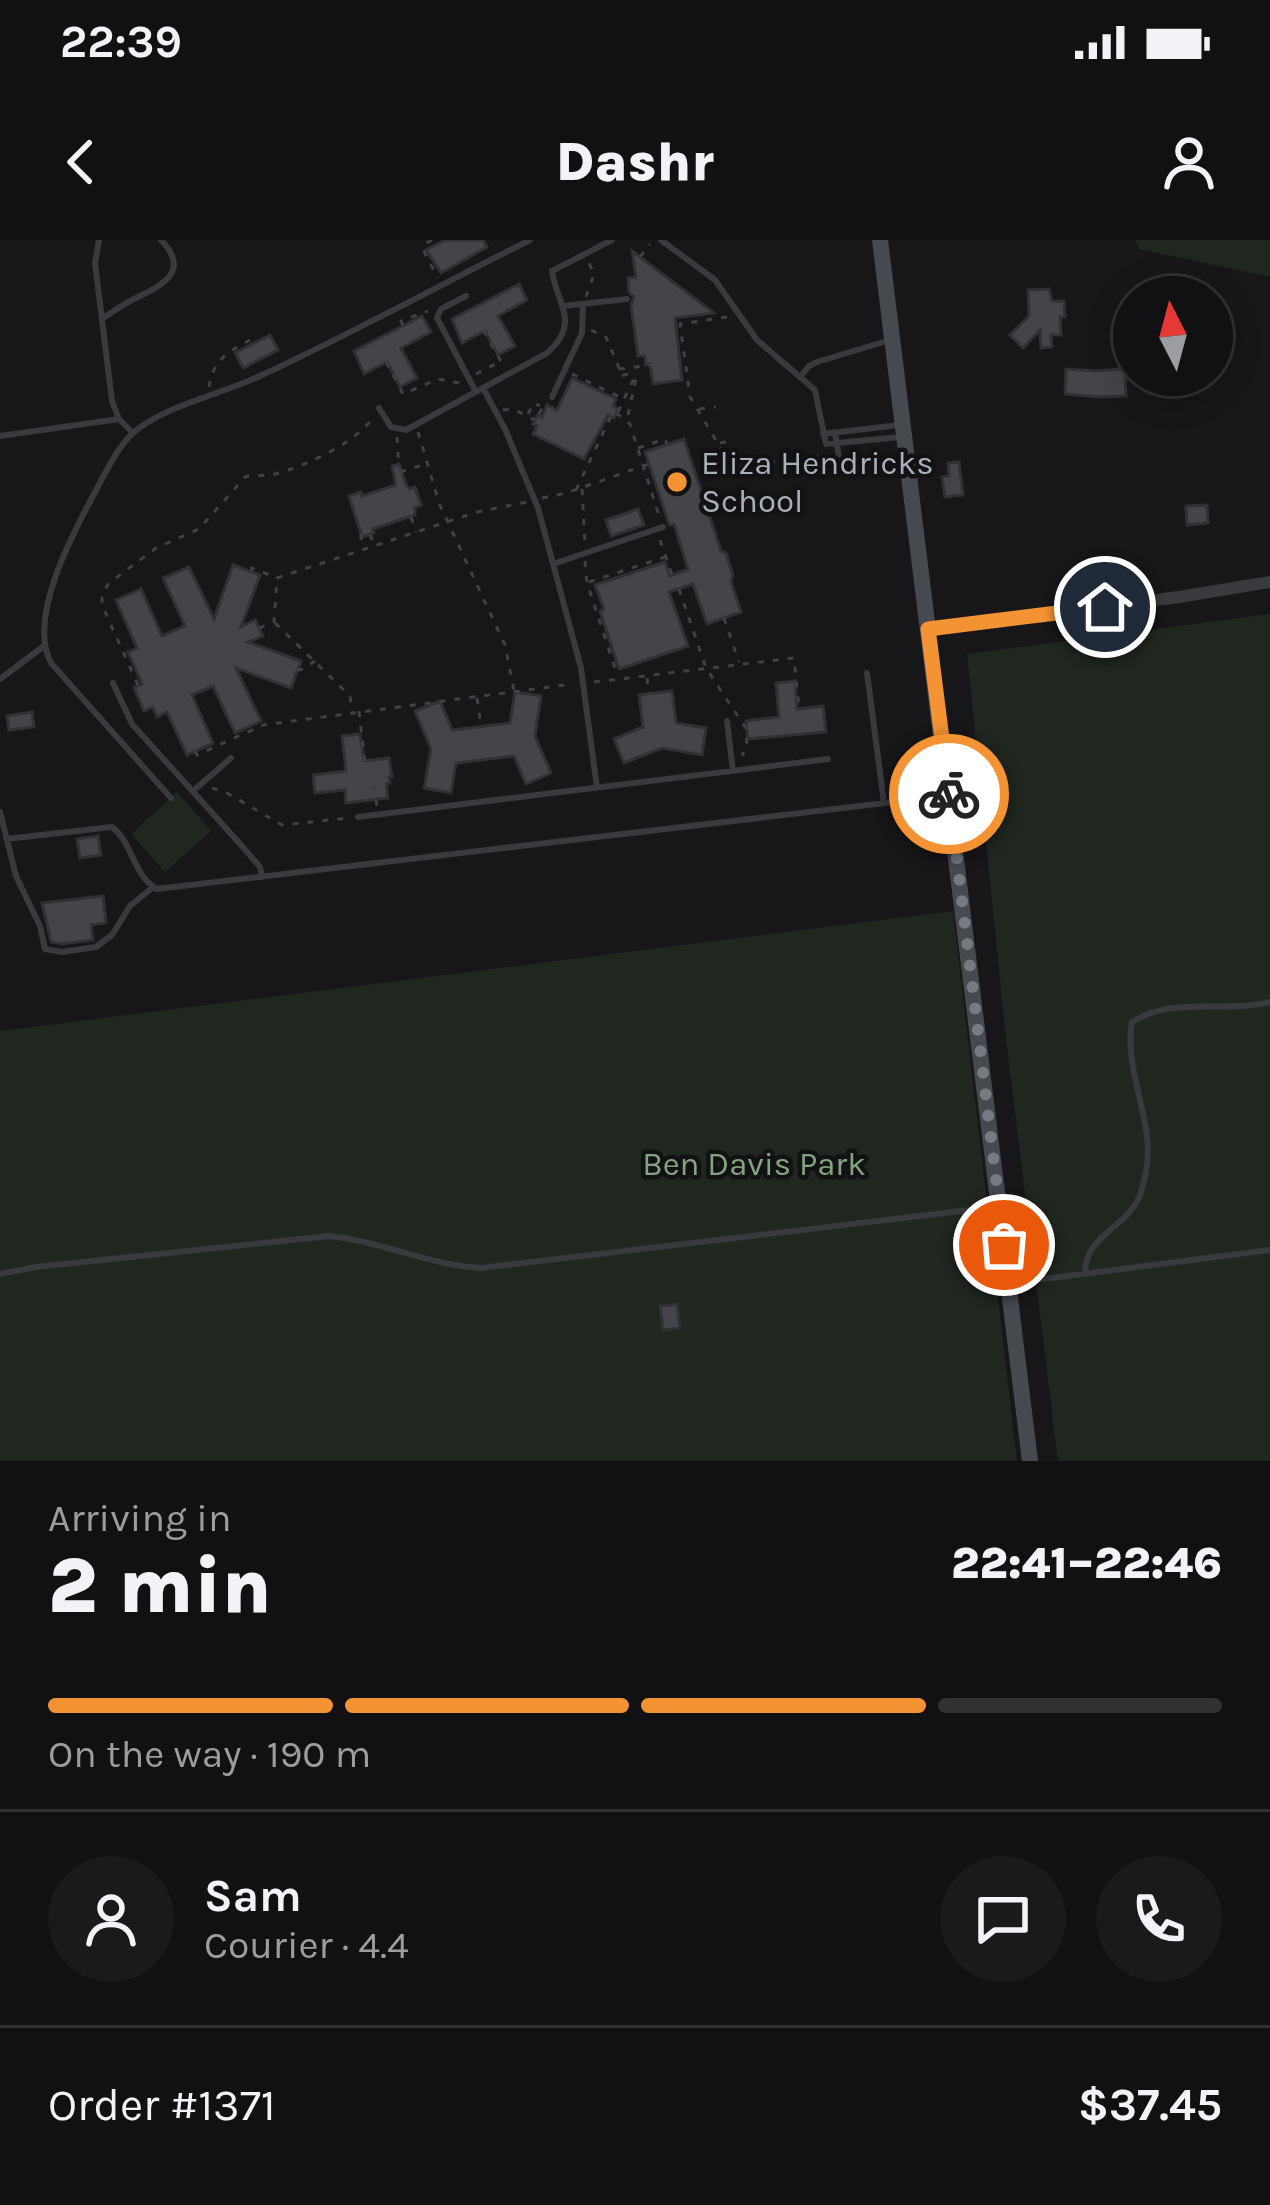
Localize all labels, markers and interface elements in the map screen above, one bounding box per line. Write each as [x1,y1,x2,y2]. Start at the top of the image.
text: 22:39 [60,16,182,68]
icon: back [48,129,114,195]
icon: person [1156,129,1222,195]
text: Dashr [556,130,714,194]
north arrow [1113,276,1233,396]
map controls [1113,276,1233,396]
place label: Eliza Hendricks School [701,444,934,520]
marker: Eliza Hendricks School [664,469,690,495]
pin [1054,556,1156,658]
icon: home [1072,574,1138,640]
courier [889,734,1009,854]
icon: bike [916,761,982,827]
park label: Ben Davis Park [642,1145,866,1183]
pin [953,1194,1055,1296]
icon: bag [971,1212,1037,1278]
text: Arriving in [48,1495,231,1541]
text: 22:41–22:46 [951,1537,1222,1589]
text: 2 min [48,1540,272,1632]
text: On the way · 190 m [48,1731,371,1777]
button: person [48,1856,174,1982]
button: chat [940,1856,1066,1982]
button: phone [1096,1856,1222,1982]
text: Sam [204,1870,302,1922]
text: Courier · 4.4 [204,1922,409,1968]
text: Order #1371 [48,2079,276,2131]
text: $37.45 [1078,2079,1222,2131]

